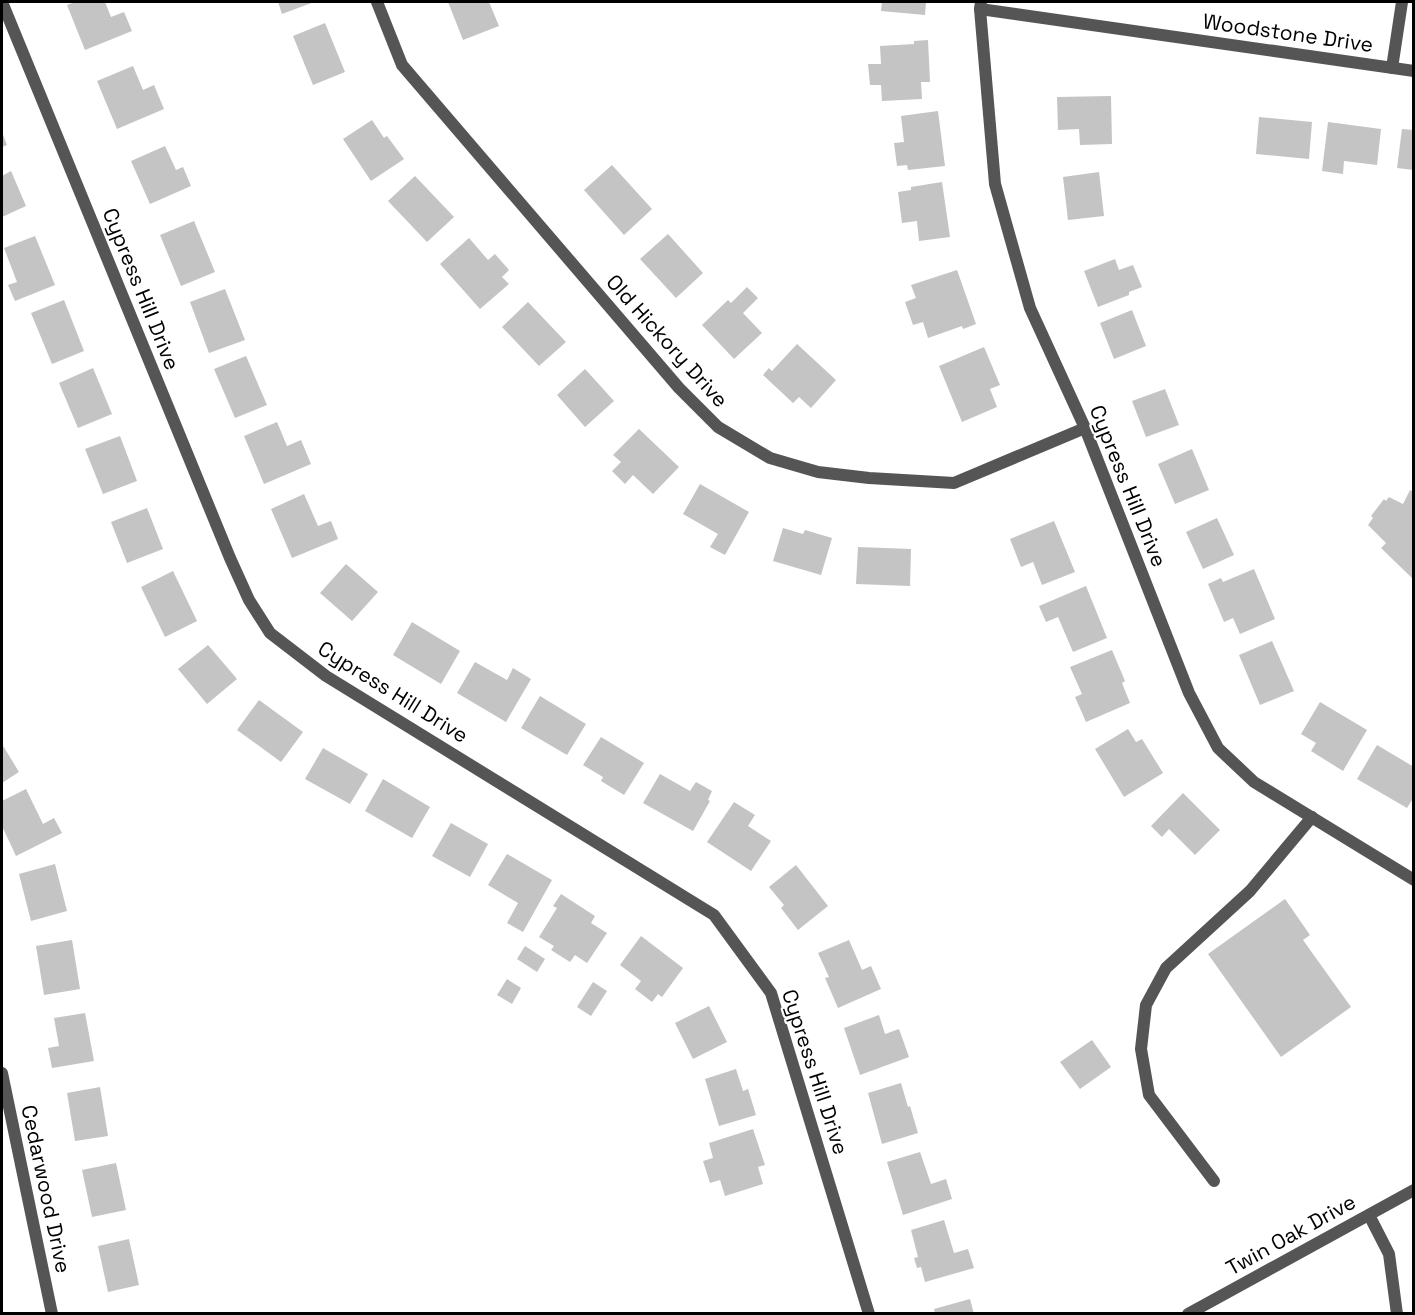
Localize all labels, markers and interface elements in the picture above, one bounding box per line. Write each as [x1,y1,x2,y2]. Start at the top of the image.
street label: Woodstone Drive [1201,7,1375,58]
street label: Cypress Hill Drive [97,204,186,374]
street label: Old Hickory Drive [601,269,734,413]
street label: Cypress Hill Drive [1084,401,1173,571]
street label: Cypress Hill Drive [313,634,473,749]
street label: Cypress Hill Drive [776,986,855,1158]
street label: Cedarwood Drive [15,1102,77,1275]
street label: Twin Oak Drive [1221,1188,1360,1281]

